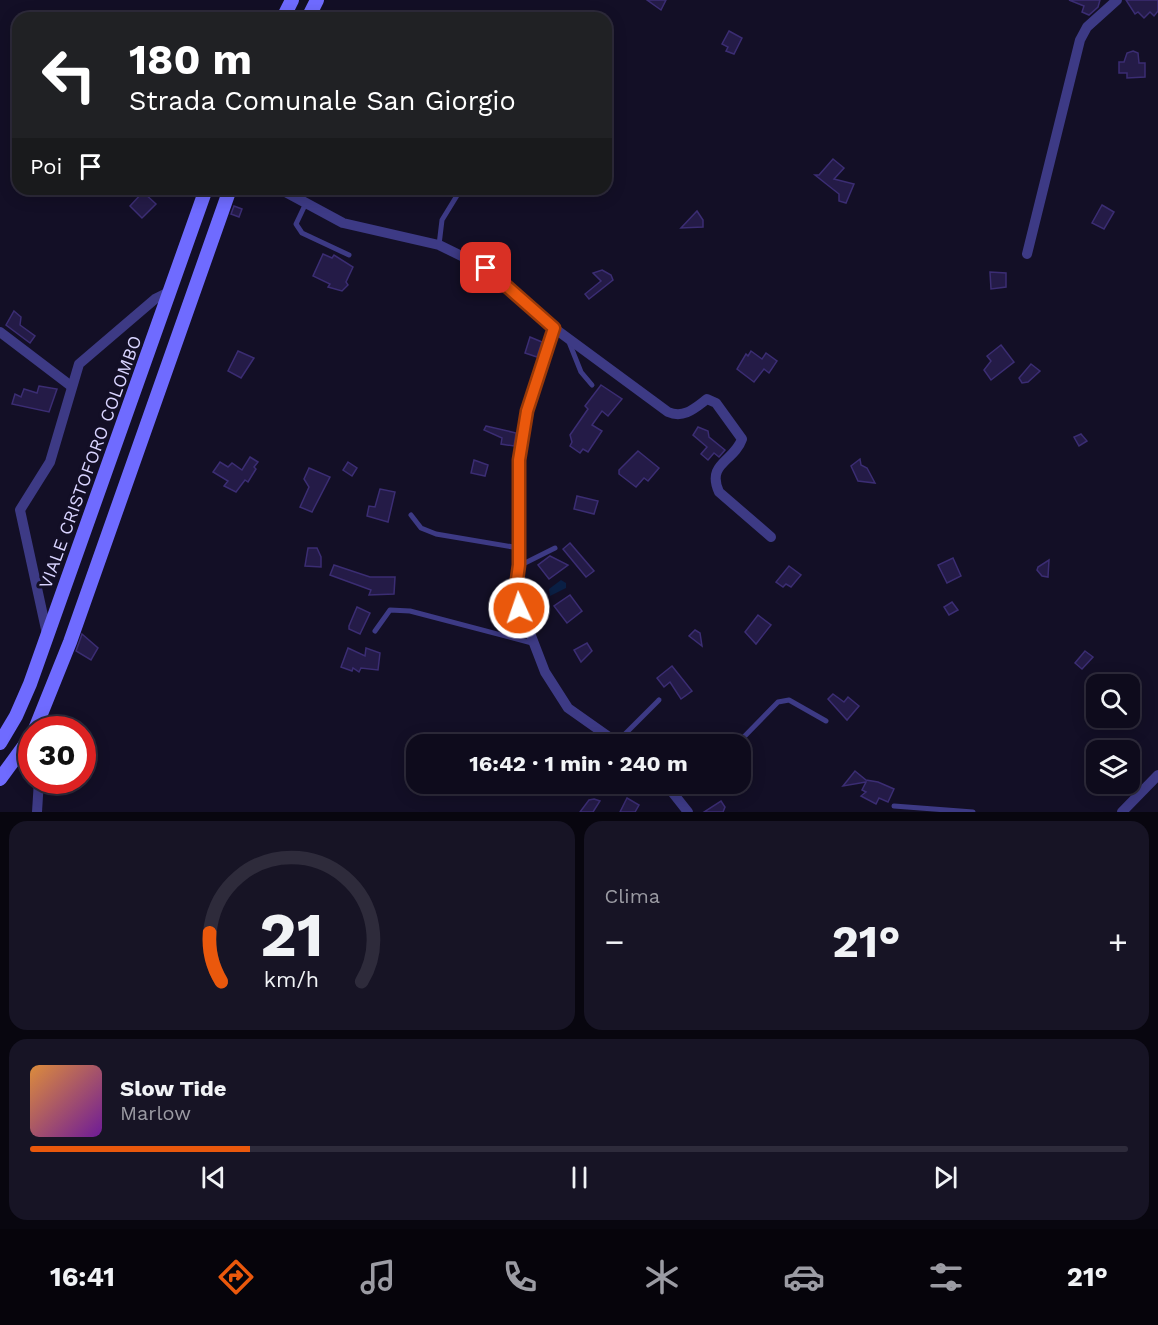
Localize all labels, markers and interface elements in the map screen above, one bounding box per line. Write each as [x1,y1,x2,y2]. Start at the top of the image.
text: 180 m [129,35,252,84]
icon: left [30,36,108,114]
text: Strada Comunale San Giorgio [129,85,516,117]
icon: arrive [74,150,107,183]
text: Poi [30,154,62,179]
pin [460,242,511,293]
icon: arrive [469,251,502,284]
street label: VIALE CRISTOFORO COLOMBO [34,333,146,591]
position arrow [487,576,551,640]
map controls [1086,674,1140,794]
button: search [1086,674,1140,728]
speed limit sign: 30 [18,716,96,794]
button: layers [1086,740,1140,794]
text: 16:42 · 1 min · 240 m [469,751,688,776]
text: Clima [605,884,660,908]
text: 21 [260,898,324,971]
text: 21° [832,915,901,968]
text: − [605,922,624,961]
text: + [1108,922,1128,961]
text: km/h [264,968,319,993]
text: Slow Tide [120,1076,227,1101]
text: Marlow [120,1101,191,1125]
icon: previous [197,1161,230,1194]
icon: pause [563,1161,596,1194]
icon: next [929,1161,962,1194]
icon: directions [215,1256,257,1298]
icon: music [357,1256,399,1298]
icon: phone [499,1256,541,1298]
icon: climate [641,1256,683,1298]
icon: car [783,1256,825,1298]
icon: filters [925,1256,967,1298]
text: 16:41 [50,1261,115,1293]
text: 21° [1067,1261,1108,1293]

